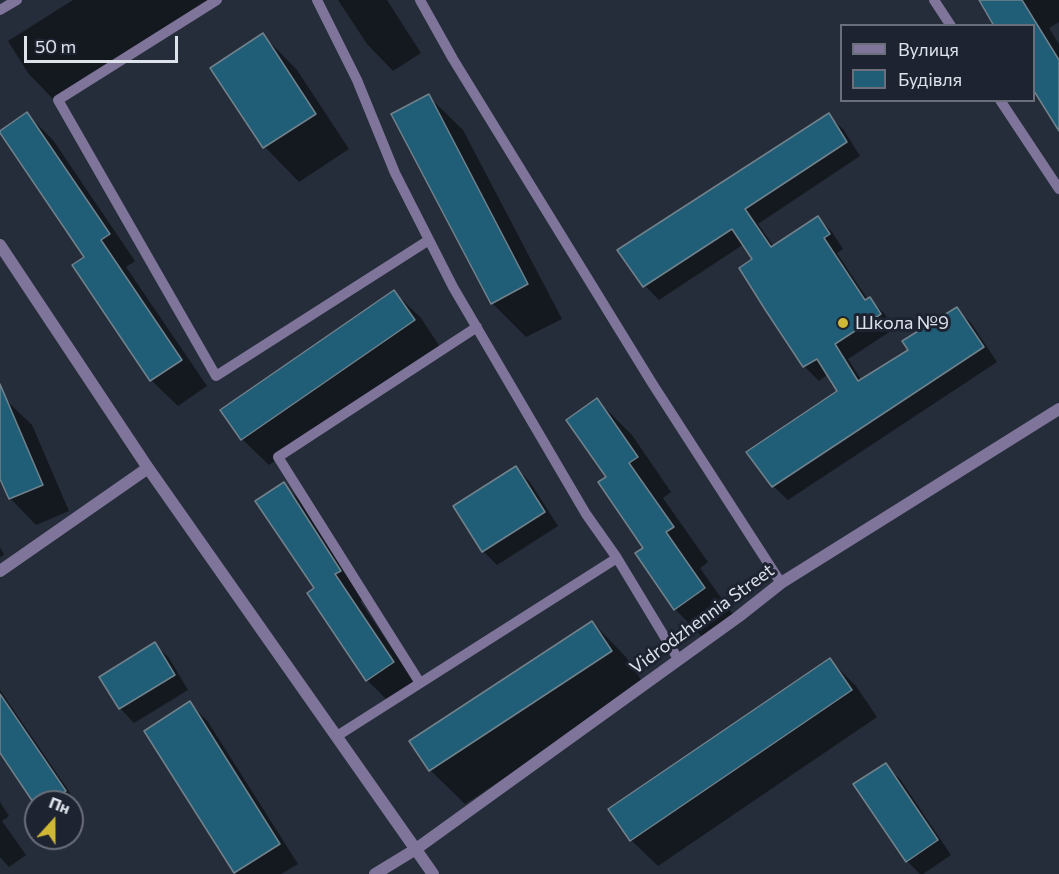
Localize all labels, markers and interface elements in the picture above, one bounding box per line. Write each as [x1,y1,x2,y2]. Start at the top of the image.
scale bar [27,24,182,62]
legend [840,24,1035,102]
text: 50 m [35,35,76,57]
text: Вулиця [898,38,959,60]
text: Будівля [898,68,962,90]
place label: Школа №9 [855,312,949,334]
marker: Школа №9 [836,316,850,330]
street label: Vidrodzhennia Street [626,559,778,679]
north arrow [24,790,84,850]
text: Пн [47,792,73,817]

